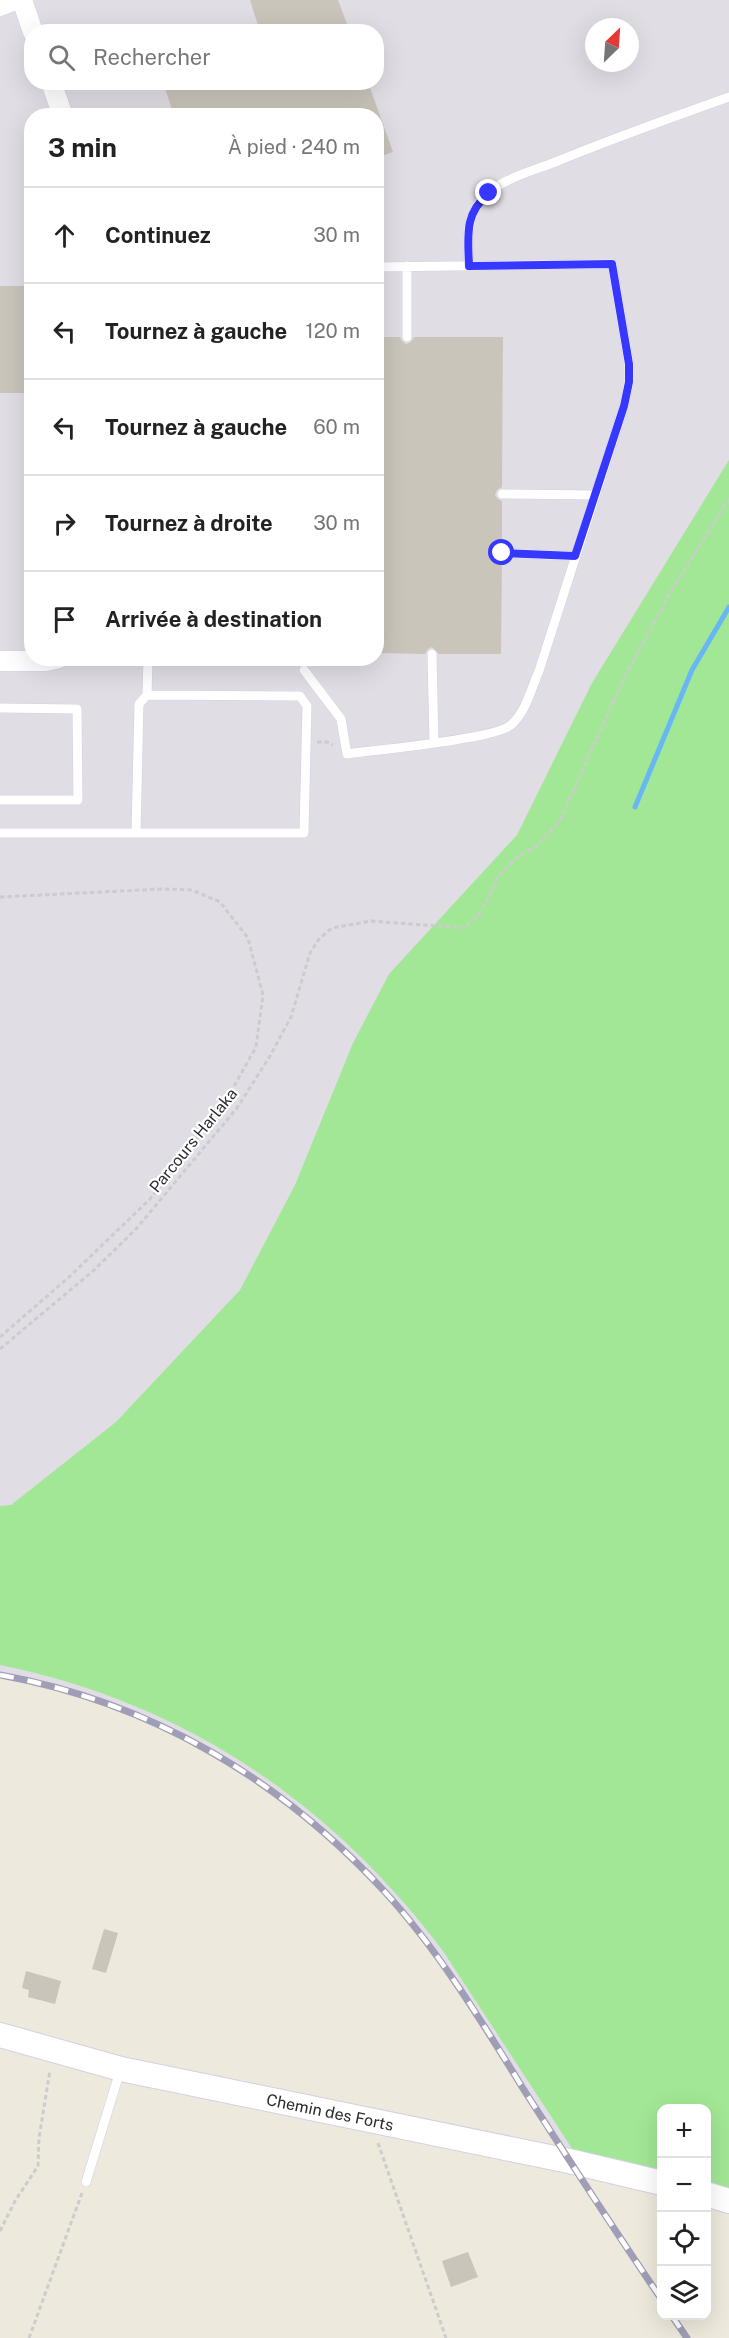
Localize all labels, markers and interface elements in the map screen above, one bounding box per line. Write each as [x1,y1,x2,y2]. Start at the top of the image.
north arrow [585,18,639,72]
search box [24,24,384,90]
icon: search [45,41,78,74]
text: Rechercher [93,44,211,70]
text: 3 min [48,132,117,163]
text: À pied · 240 m [228,135,360,159]
route end [475,179,501,205]
icon: ahead [48,219,81,252]
text: Continuez [105,222,211,248]
text: 30 m [313,223,360,247]
icon: left [48,315,81,348]
text: Tournez à gauche [105,318,287,344]
text: 120 m [306,319,360,343]
icon: left [48,411,81,444]
text: Tournez à gauche [105,414,287,440]
text: 60 m [313,415,360,439]
icon: right [48,507,81,540]
text: Tournez à droite [105,510,273,536]
text: 30 m [313,511,360,535]
route start [488,539,514,565]
icon: arrive [48,603,81,636]
text: Arrivée à destination [105,606,322,632]
street label: Parcours Harlaka [145,1084,241,1196]
street label: Chemin des Forts [265,2090,395,2135]
map controls [657,2104,711,2320]
button: + [657,2104,711,2158]
button: − [657,2158,711,2212]
button: locate [657,2212,711,2266]
button: layers [657,2266,711,2320]

